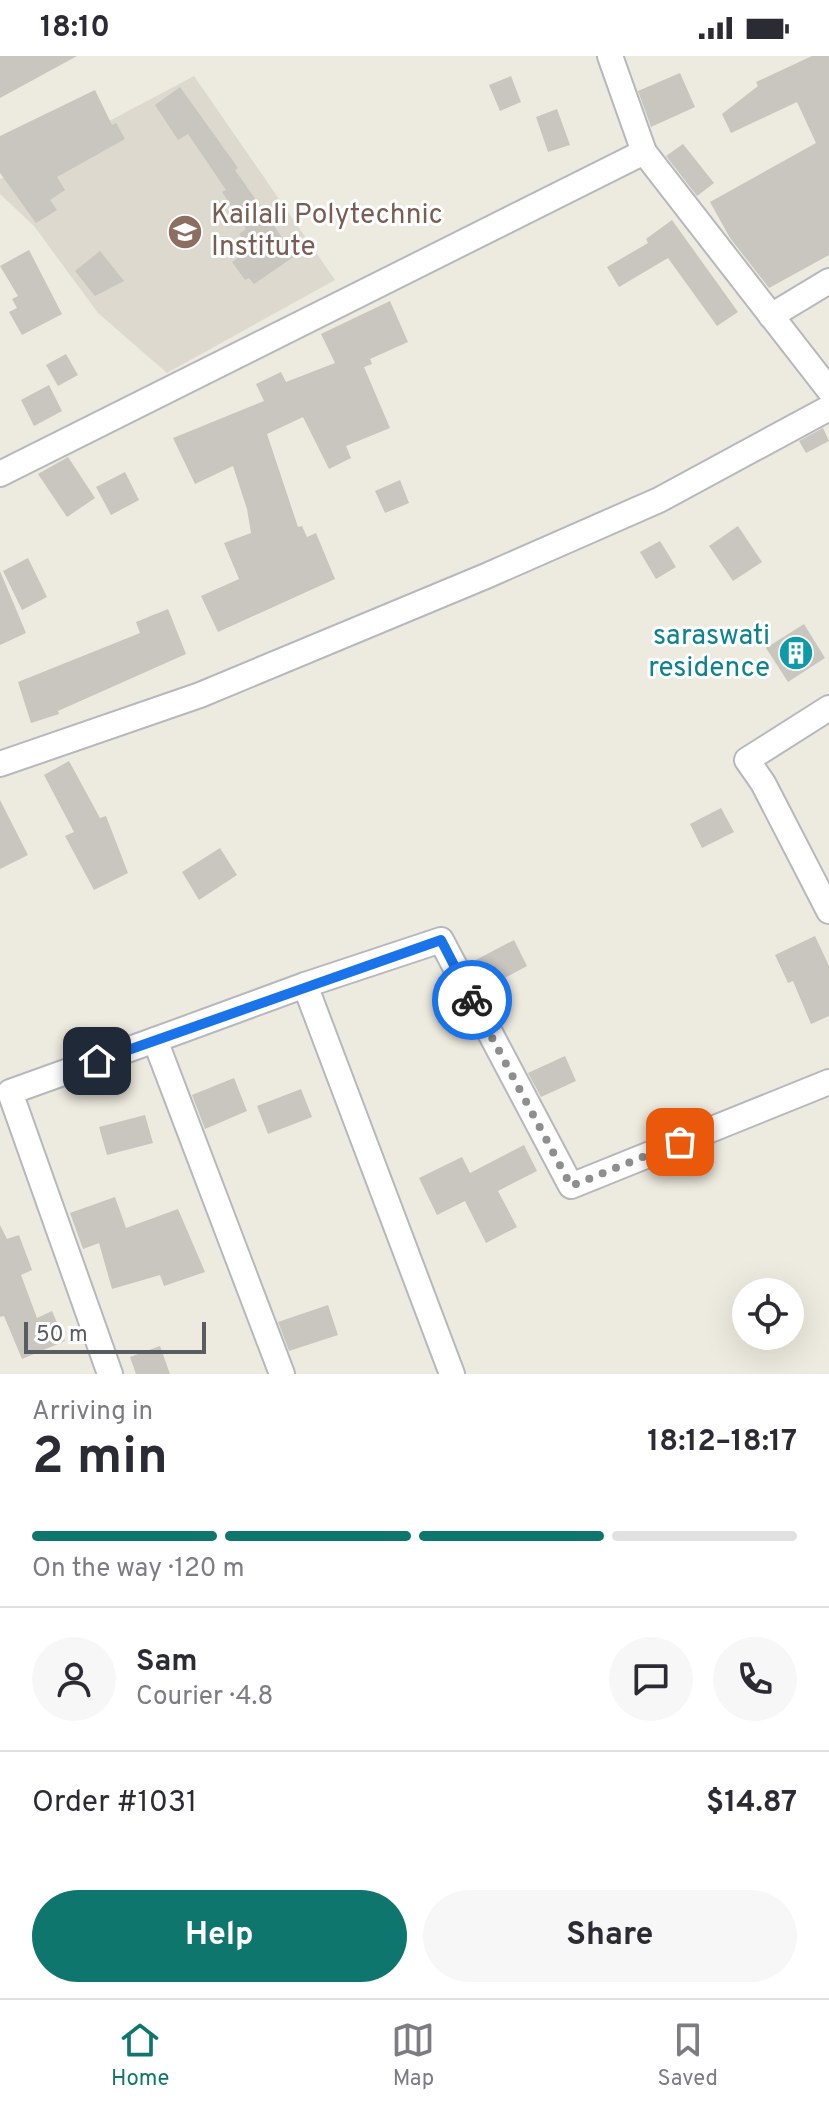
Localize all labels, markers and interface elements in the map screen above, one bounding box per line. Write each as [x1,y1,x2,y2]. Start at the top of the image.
text: 18:10 [40,10,110,47]
place label: Kailali Polytechnic Institute [211,198,443,266]
school or university icon: Kailali Polytechnic Institute [166,213,204,251]
place label: saraswati residence [648,619,770,687]
building icon: saraswati residence [777,634,815,672]
courier [432,960,512,1040]
icon: bike [450,978,494,1022]
pin [63,1027,131,1095]
icon: home [75,1039,119,1083]
pin [646,1108,714,1176]
icon: bag [658,1120,702,1164]
map controls [732,1278,804,1350]
button: locate [732,1278,804,1350]
scale bar [24,1318,206,1354]
text: 50 m [36,1322,88,1349]
text: Arriving in [32,1396,153,1429]
text: 18:12–18:17 [647,1424,797,1461]
text: 2 min [32,1426,168,1492]
text: On the way · 120 m [32,1553,245,1586]
button: person [32,1637,116,1721]
button: chat [609,1637,693,1721]
button: phone [713,1637,797,1721]
text: Sam [136,1644,198,1681]
text: Courier · 4.8 [136,1681,273,1714]
text: Order #1031 [32,1785,197,1822]
text: $14.87 [706,1785,797,1822]
button: Help [32,1890,407,1982]
button: Share [423,1890,797,1982]
tab: Home [111,2018,169,2093]
tab: Map [391,2018,435,2093]
tab: Saved [658,2018,718,2093]

